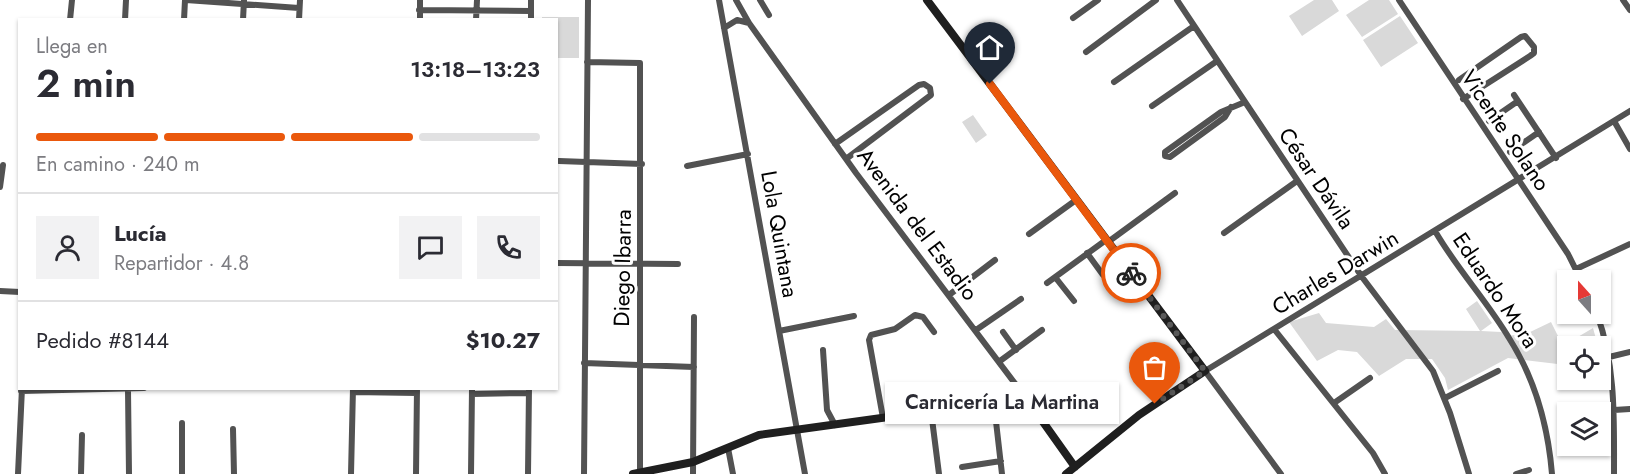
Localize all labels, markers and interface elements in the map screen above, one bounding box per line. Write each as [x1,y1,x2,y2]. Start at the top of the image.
pin [964,22,1015,84]
icon: home [973,31,1006,64]
text: Llega en [36,32,108,61]
text: 13:18–13:23 [410,53,540,85]
text: 2 min [36,55,136,112]
street label: Vicente Solano [1454,63,1558,197]
street label: César Dávila [1271,121,1363,235]
street label: Avenida del Estadio [850,141,986,307]
text: En camino · 240 m [36,150,200,179]
street label: Lola Quintana [753,168,807,300]
street label: Diego Ibarra [605,209,639,327]
button: person [36,216,99,279]
button: chat [399,216,462,279]
button: phone [477,216,540,279]
text: Lucía [114,217,167,249]
street label: Charles Darwin [1266,222,1404,322]
street label: Eduardo Mora [1445,226,1547,354]
courier [1101,243,1161,303]
text: Repartidor · 4.8 [114,249,249,278]
icon: bike [1115,257,1148,290]
north arrow [1557,270,1611,324]
map controls [1557,270,1611,456]
text: Pedido #8144 [36,324,169,356]
text: $10.27 [466,324,540,356]
button: locate [1557,336,1611,390]
pin [1129,342,1180,404]
icon: bag [1138,351,1171,384]
callout: Carnicería La Martina [885,383,1119,425]
text: Carnicería La Martina [905,388,1099,417]
button: layers [1557,402,1611,456]

